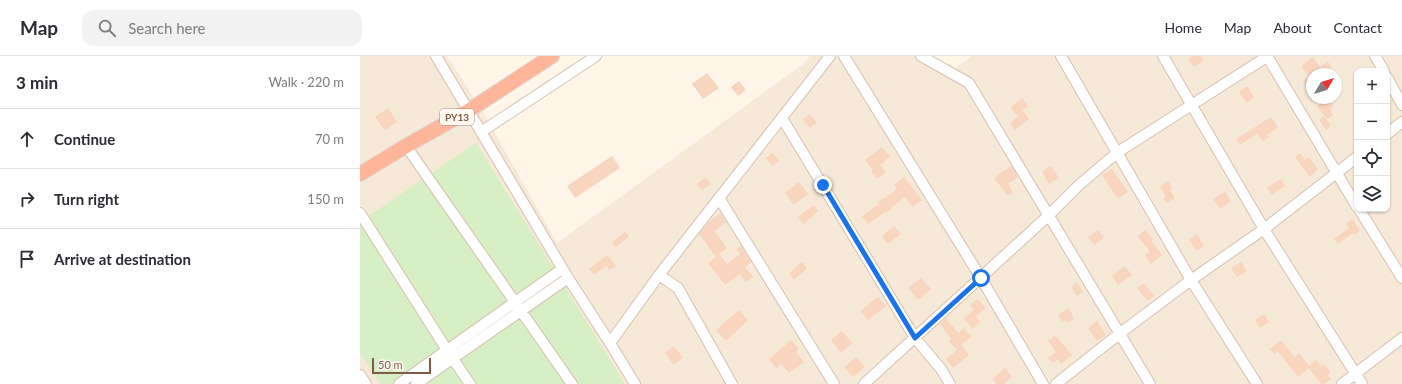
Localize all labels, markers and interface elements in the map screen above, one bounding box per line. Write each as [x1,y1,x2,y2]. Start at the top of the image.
search box [82,10,362,46]
text: Map [20,16,58,39]
icon: search [96,17,118,39]
text: Search here [128,19,206,37]
text: Home [1164,19,1202,36]
text: Map [1224,19,1251,36]
text: About [1273,19,1311,36]
text: Contact [1333,19,1382,36]
north arrow [1306,68,1342,104]
map controls [1354,68,1390,212]
button: + [1354,68,1390,104]
text: 3 min [16,72,58,93]
text: Walk · 220 m [268,74,344,90]
button: − [1354,104,1390,140]
road number: PY13 [440,109,474,125]
icon: ahead [16,128,38,150]
text: Continue [54,130,115,148]
text: 70 m [315,131,344,147]
button: locate [1354,140,1390,176]
route end [814,176,832,194]
button: layers [1354,176,1390,212]
icon: right [16,188,38,210]
text: Turn right [54,190,119,208]
text: 150 m [307,191,344,207]
icon: arrive [16,248,38,270]
text: Arrive at destination [54,250,191,268]
route start [972,269,990,287]
scale bar [372,356,431,375]
text: 50 m [378,358,403,371]

